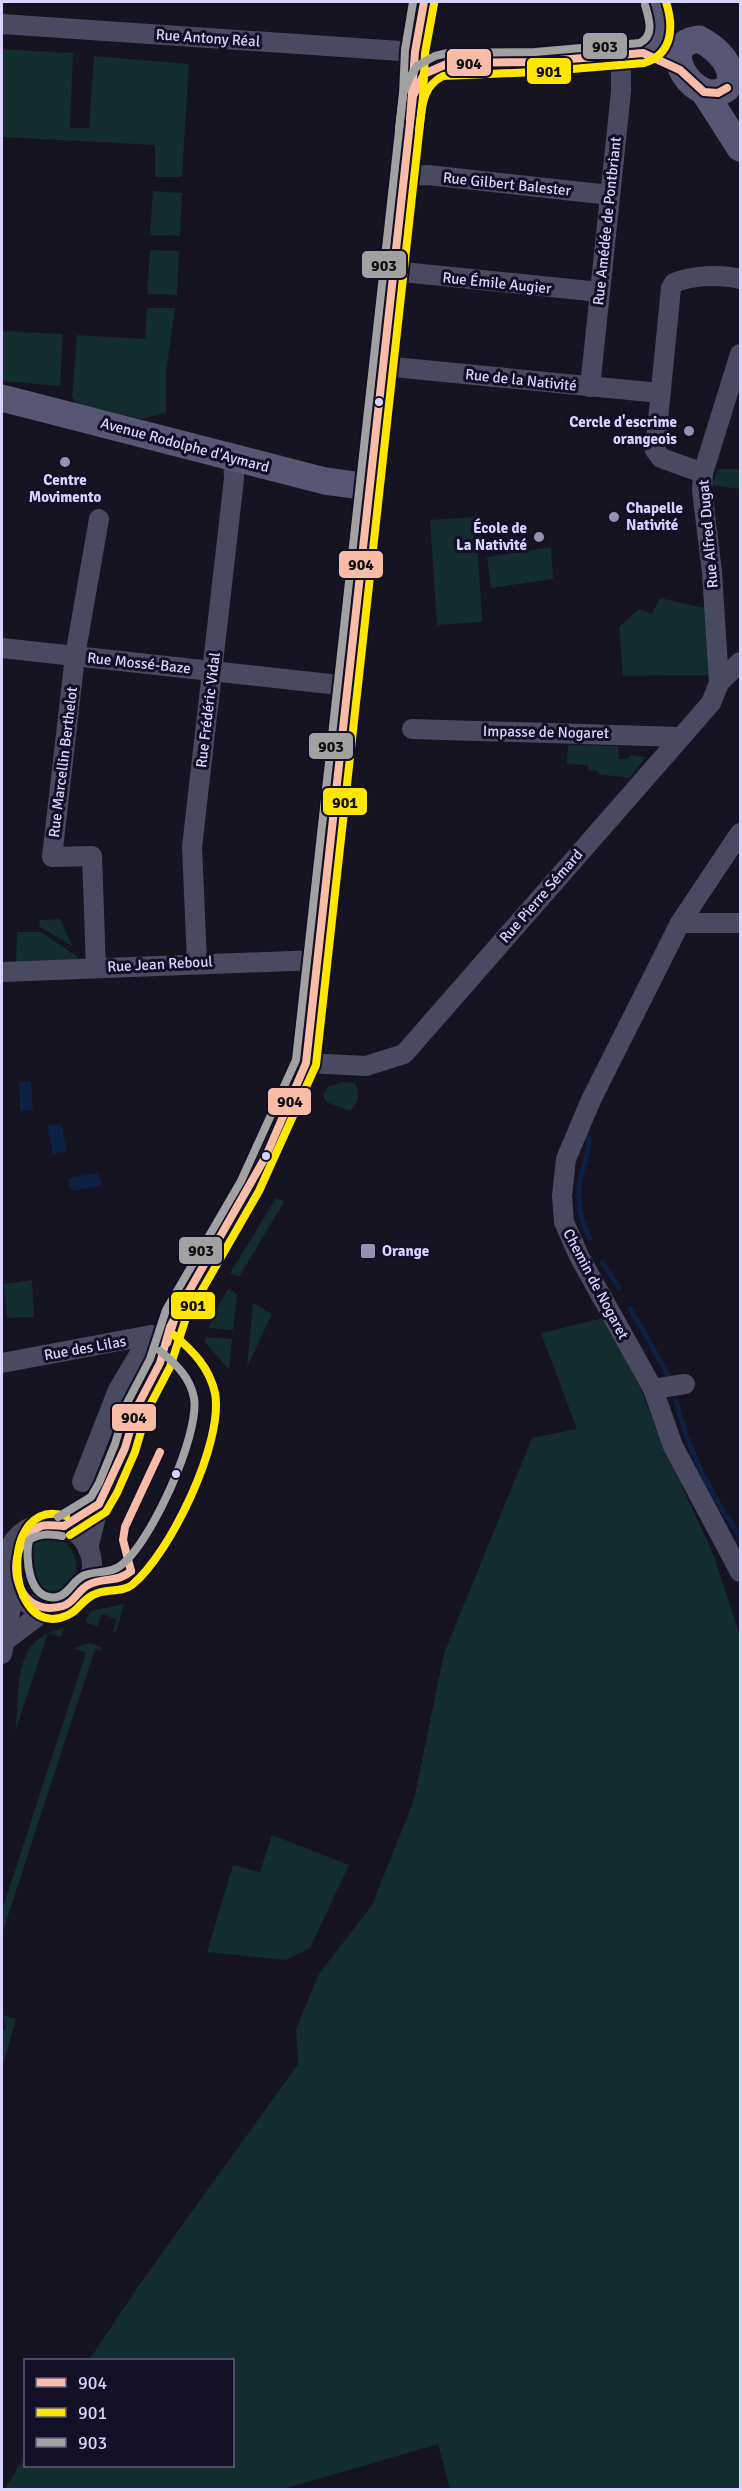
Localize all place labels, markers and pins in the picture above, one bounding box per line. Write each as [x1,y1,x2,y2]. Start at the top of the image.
unlabelled marker [373,396,385,408]
place label: Cercle d'escrime orangeois [569,413,677,448]
marker: Cercle d'escrime orangeois [682,424,696,438]
marker: Centre Movimento [58,455,72,469]
place label: Centre Movimento [29,471,102,506]
place label: Chapelle Nativité [626,499,683,534]
marker: Chapelle Nativité [607,510,621,524]
place label: École de La Nativité [456,518,527,554]
marker: École de La Nativité [532,530,546,544]
unlabelled marker [260,1150,272,1162]
marker: Orange [359,1242,377,1260]
place label: Orange [382,1242,429,1260]
unlabelled marker [170,1468,182,1480]

